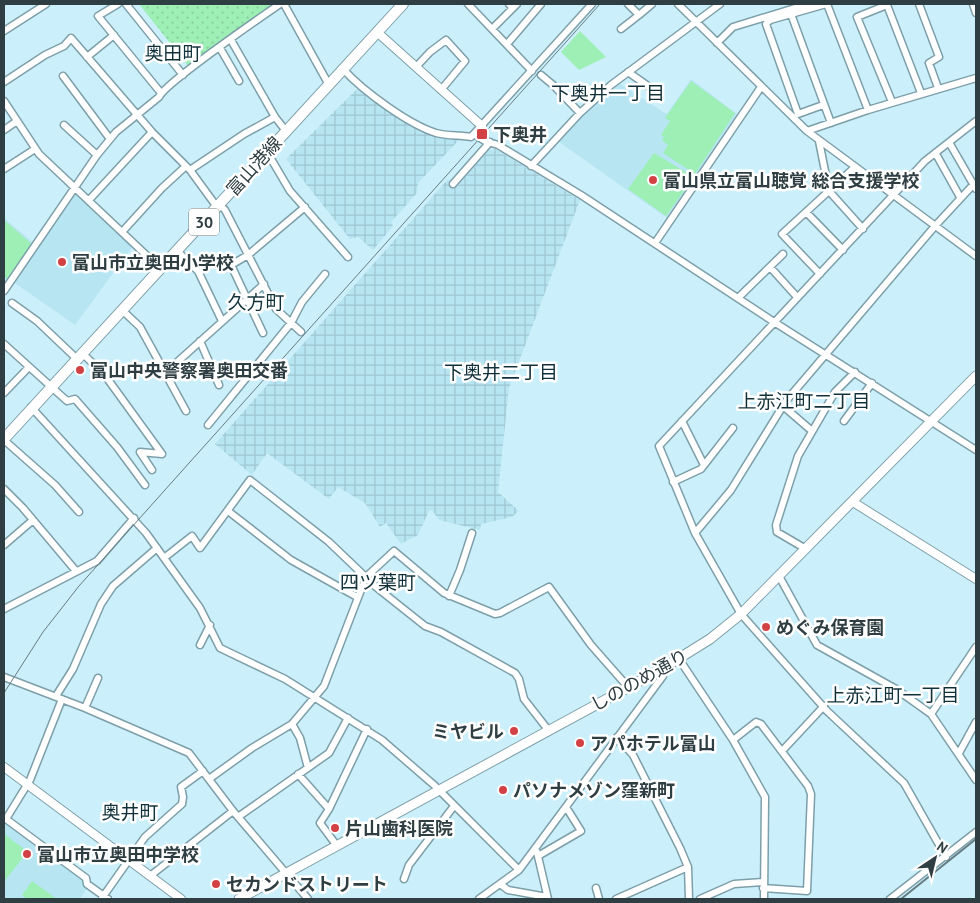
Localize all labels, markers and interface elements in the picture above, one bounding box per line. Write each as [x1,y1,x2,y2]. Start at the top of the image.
district label: 奥田町 [144,41,202,65]
district label: 下奥井一丁目 [551,81,665,105]
place label: 下奥井 [493,123,547,146]
marker: 下奥井 [475,127,489,141]
street label: 富山港線 [221,132,287,200]
place label: 富山県立富山聴覚 総合支援学校 [663,169,920,192]
marker: 富山県立富山聴覚 総合支援学校 [647,174,659,186]
road number: 30 [189,208,219,236]
place label: 富山市立奥田小学校 [72,251,234,274]
marker: 富山市立奥田小学校 [56,256,68,268]
district label: 久方町 [227,290,285,314]
place label: 富山中央警察署奥田交番 [90,359,288,382]
district label: 下奥井二丁目 [444,360,558,384]
marker: 富山中央警察署奥田交番 [74,364,86,376]
district label: 上赤江町二丁目 [737,389,871,413]
district label: 四ツ葉町 [340,570,416,594]
place label: めぐみ保育園 [776,616,885,639]
marker: めぐみ保育園 [760,621,772,633]
street label: しののめ通り [586,644,692,716]
district label: 上赤江町一丁目 [826,683,960,707]
place label: ミヤビル [432,720,504,743]
marker: ミヤビル [508,725,520,737]
place label: アパホテル富山 [590,732,716,755]
marker: アパホテル富山 [574,737,586,749]
place label: パソナメゾン窪新町 [513,779,675,802]
marker: パソナメゾン窪新町 [497,784,509,796]
district label: 奥井町 [101,800,159,824]
place label: 片山歯科医院 [345,817,453,840]
marker: 片山歯科医院 [329,822,341,834]
north arrow [910,833,960,883]
text: N [934,837,951,857]
place label: 富山市立奥田中学校 [37,843,199,866]
marker: 富山市立奥田中学校 [21,848,33,860]
place label: セカンドストリート [226,873,388,896]
marker: セカンドストリート [210,878,222,890]

